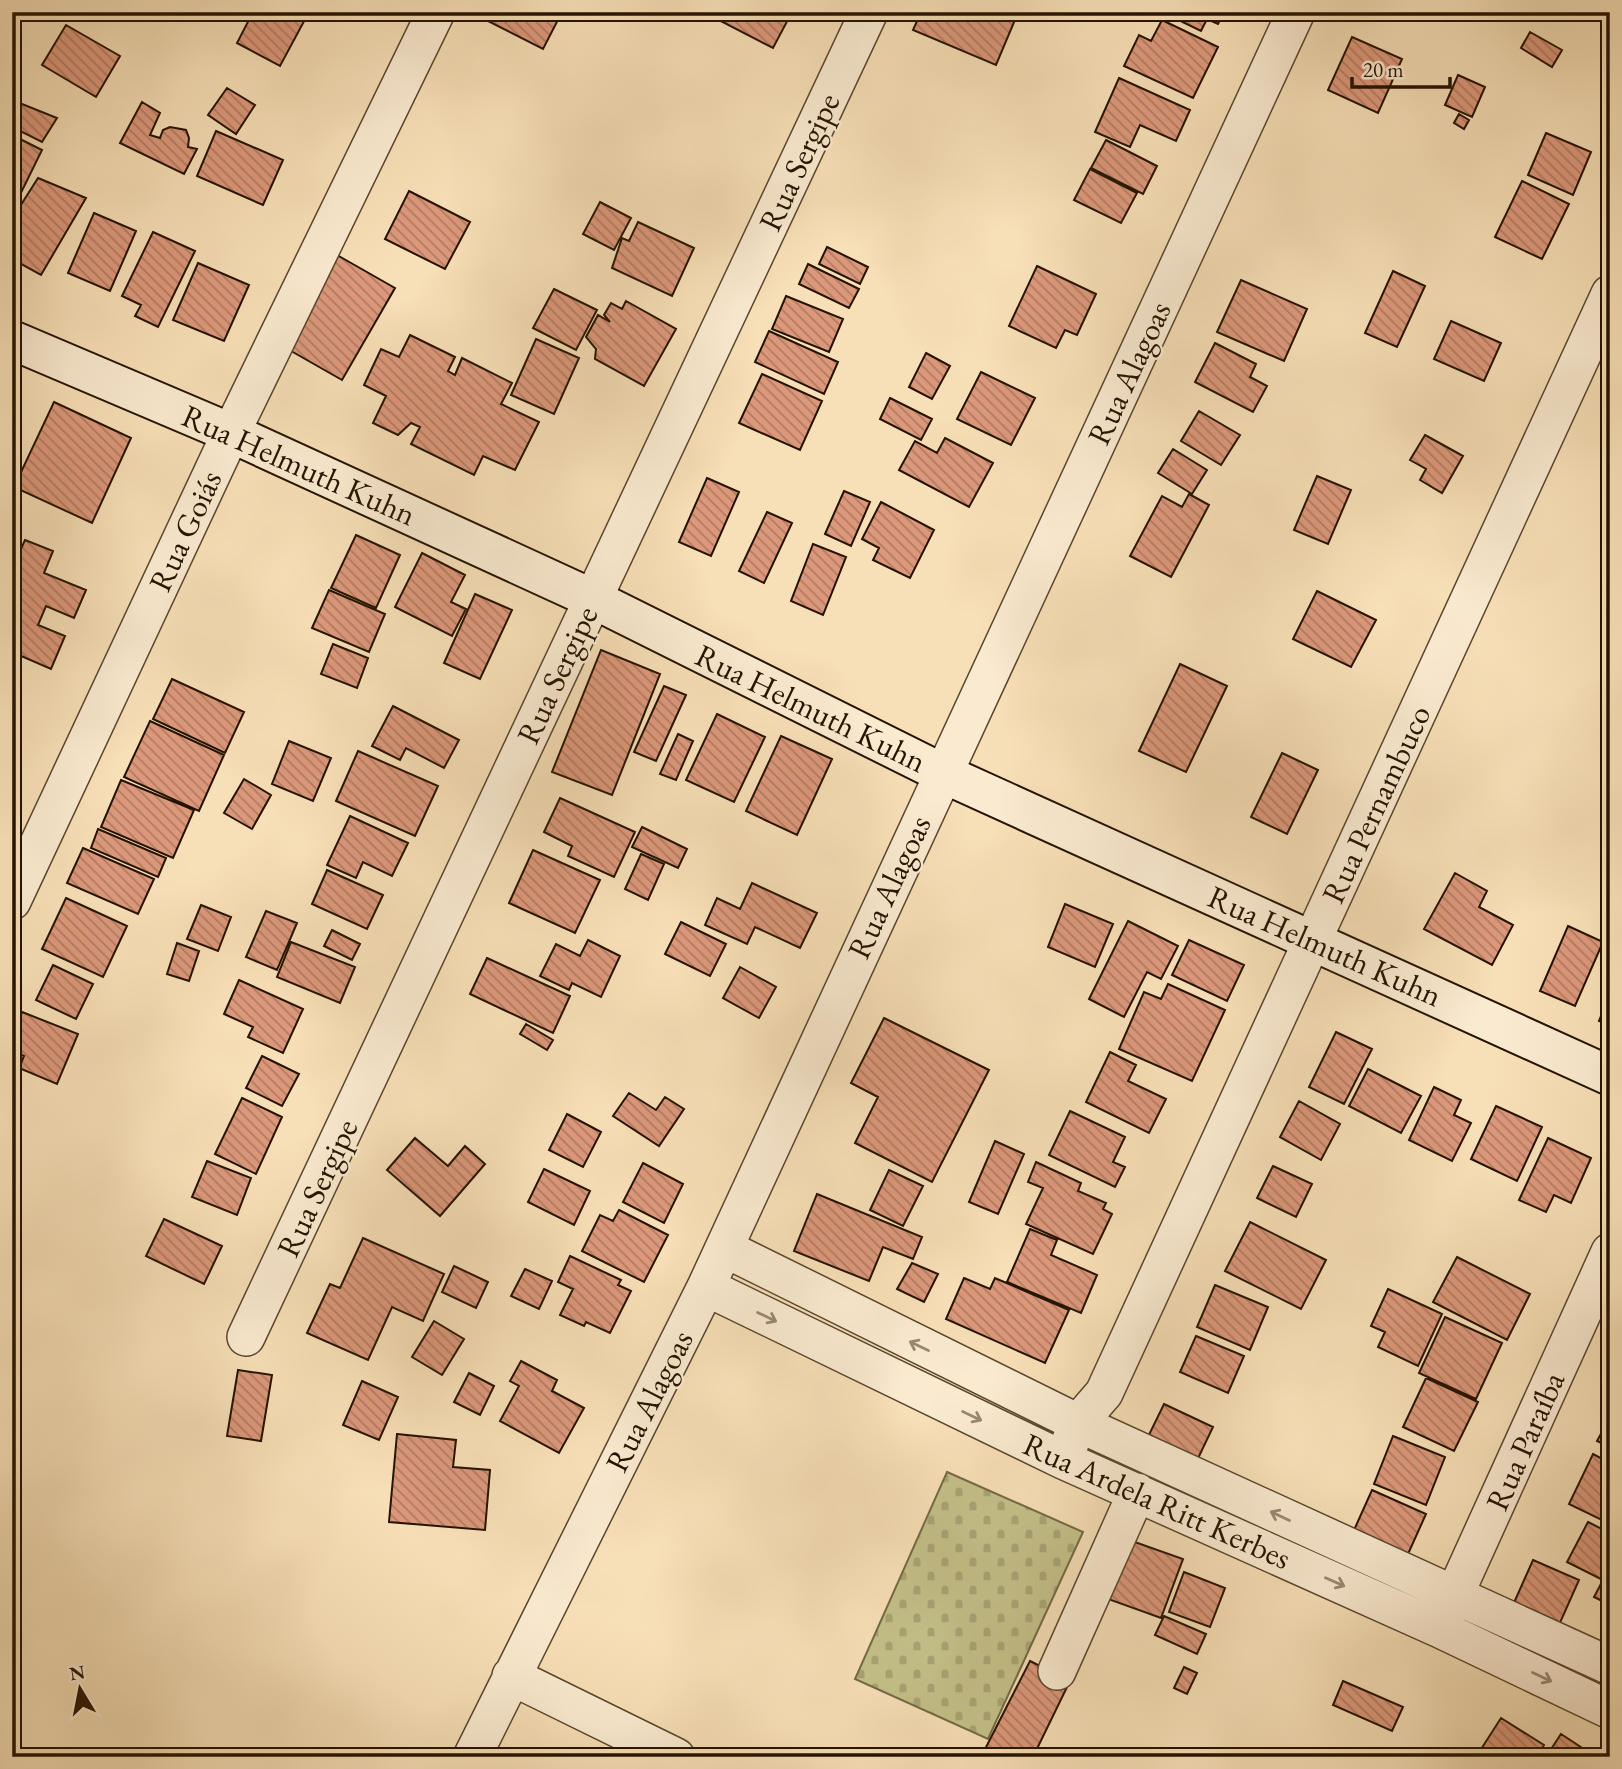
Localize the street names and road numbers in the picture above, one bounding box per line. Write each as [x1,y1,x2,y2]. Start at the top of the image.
street label: Rua Sergipe [749,86,849,238]
street label: Rua Alagoas [1077,294,1181,452]
street label: Rua Helmuth Kuhn [176,395,423,535]
street label: Rua Goiás [139,464,231,598]
street label: Rua Sergipe [507,599,607,751]
street label: Rua Helmuth Kuhn [689,634,933,782]
street label: Rua Pernambuco [1312,698,1440,910]
street label: Rua Alagoas [837,808,941,966]
street label: Rua Helmuth Kuhn [1202,876,1449,1016]
street label: Rua Sergipe [267,1112,367,1264]
street label: Rua Alagoas [595,1323,703,1479]
street label: Rua Paraíba [1476,1365,1574,1517]
street label: Rua Ardela Ritt Kerbes [1017,1423,1297,1579]

